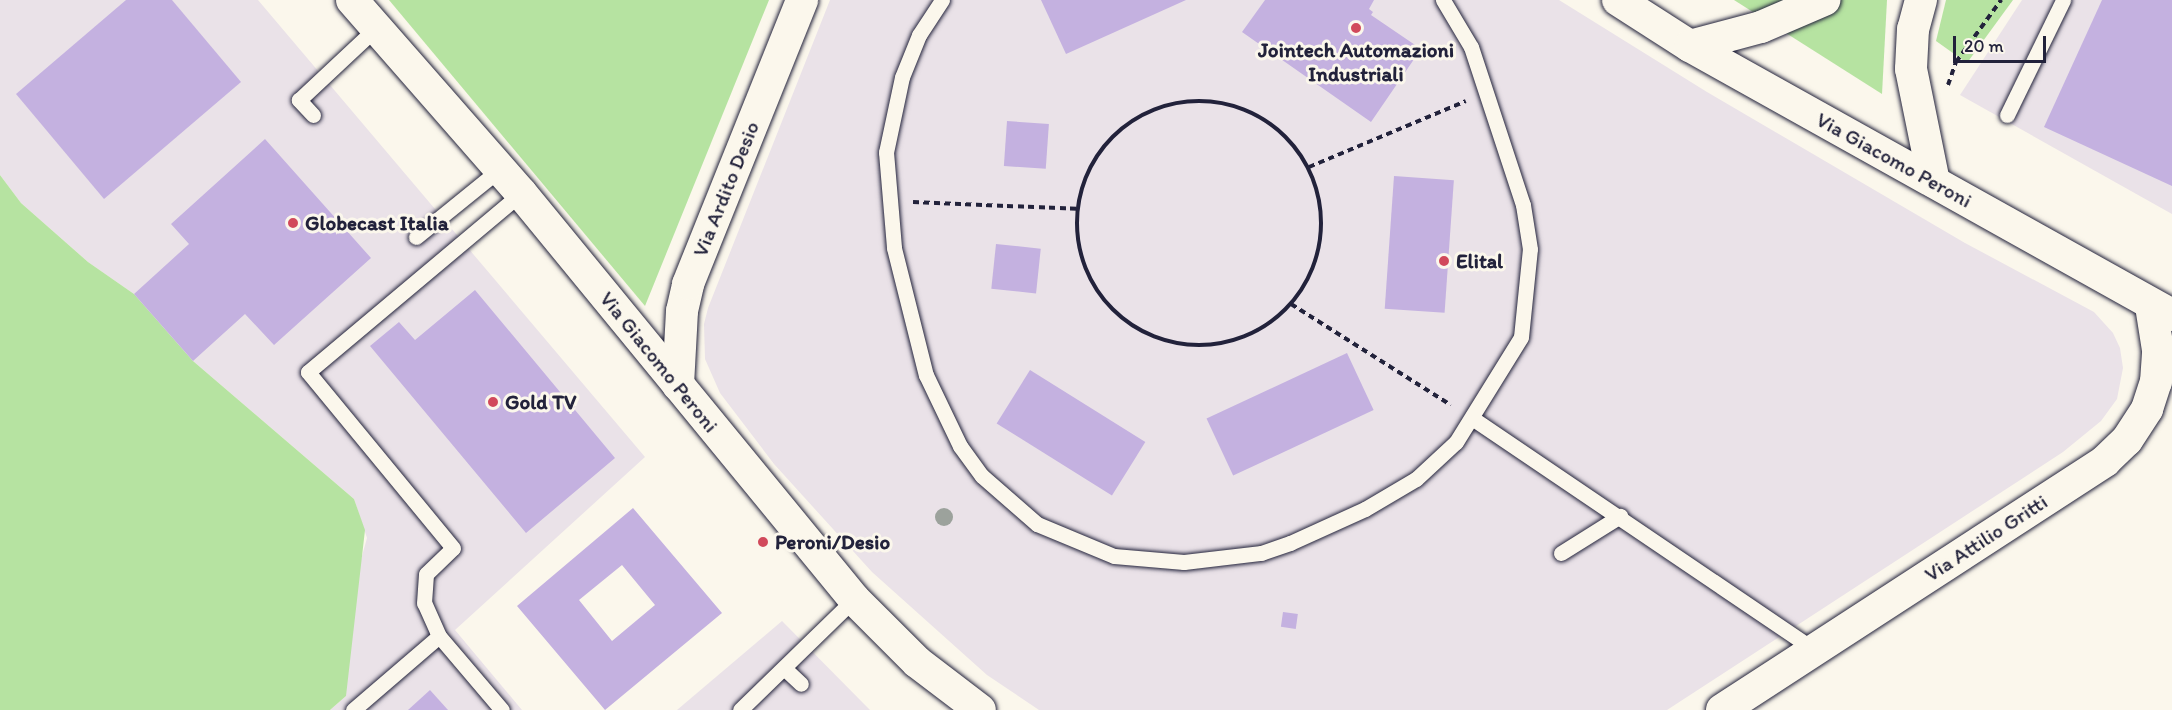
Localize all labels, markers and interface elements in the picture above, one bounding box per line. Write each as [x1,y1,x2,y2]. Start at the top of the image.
marker: Jointech Automazioni Industriali [1349,21,1363,35]
scale bar [1956,24,2049,62]
text: 20 m [1964,35,2004,57]
place label: Jointech Automazioni Industriali [1258,37,1454,87]
street label: Via Giacomo Peroni [1812,107,1976,213]
street label: Via Ardito Desio [687,118,765,260]
place label: Globecast Italia [305,210,449,236]
marker: Globecast Italia [286,216,300,230]
place label: Elital [1456,248,1503,274]
marker: Elital [1437,254,1451,268]
street label: Via Giacomo Peroni [595,287,723,437]
place label: Gold TV [505,389,576,415]
marker: Gold TV [486,395,500,409]
street label: Via Attilio Gritti [1920,489,2052,587]
place label: Peroni/Desio [775,529,890,555]
marker: Peroni/Desio [756,535,770,549]

